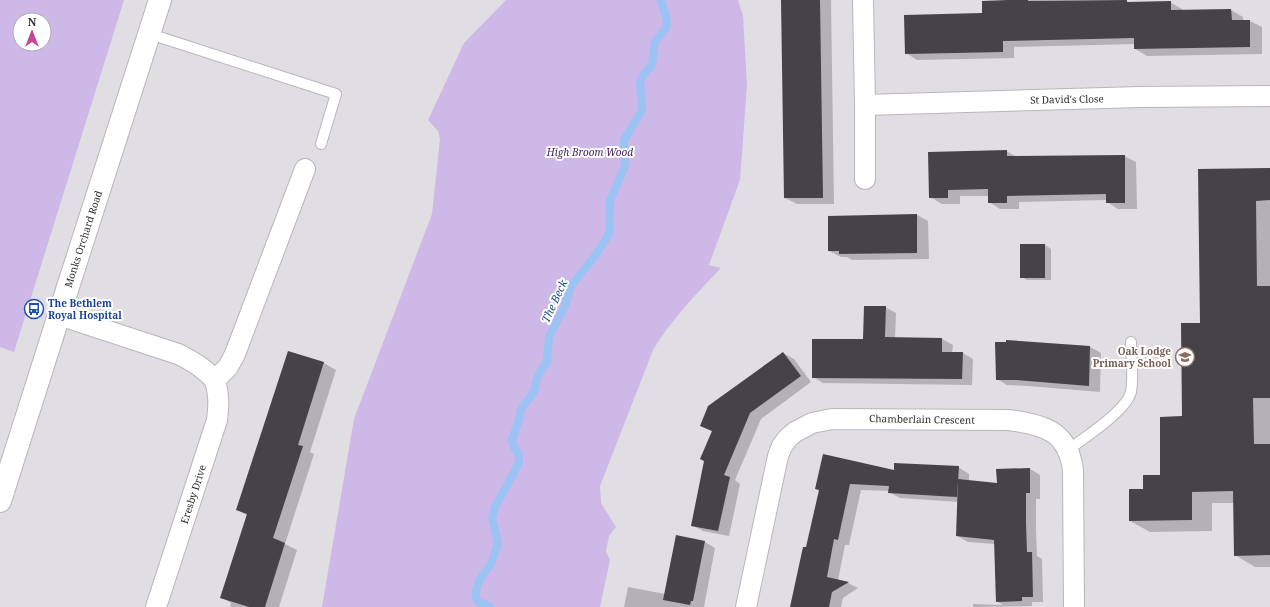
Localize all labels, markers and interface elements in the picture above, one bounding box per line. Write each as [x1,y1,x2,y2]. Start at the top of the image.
north arrow [12,12,52,52]
text: N [28,14,37,29]
street label: St David's Close [1030,91,1104,107]
park label: High Broom Wood [546,145,633,159]
street label: Monks Orchard Road [61,189,105,289]
water label: The Beck [538,276,571,325]
place label: The Bethlem Royal Hospital [48,296,122,322]
bus stop icon: The Bethlem Royal Hospital [23,298,45,320]
place label: Oak Lodge Primary School [1093,344,1171,370]
school or university icon: Oak Lodge Primary School [1174,346,1196,368]
street label: Chamberlain Crescent [869,411,975,427]
street label: Eresby Drive [177,463,209,525]

